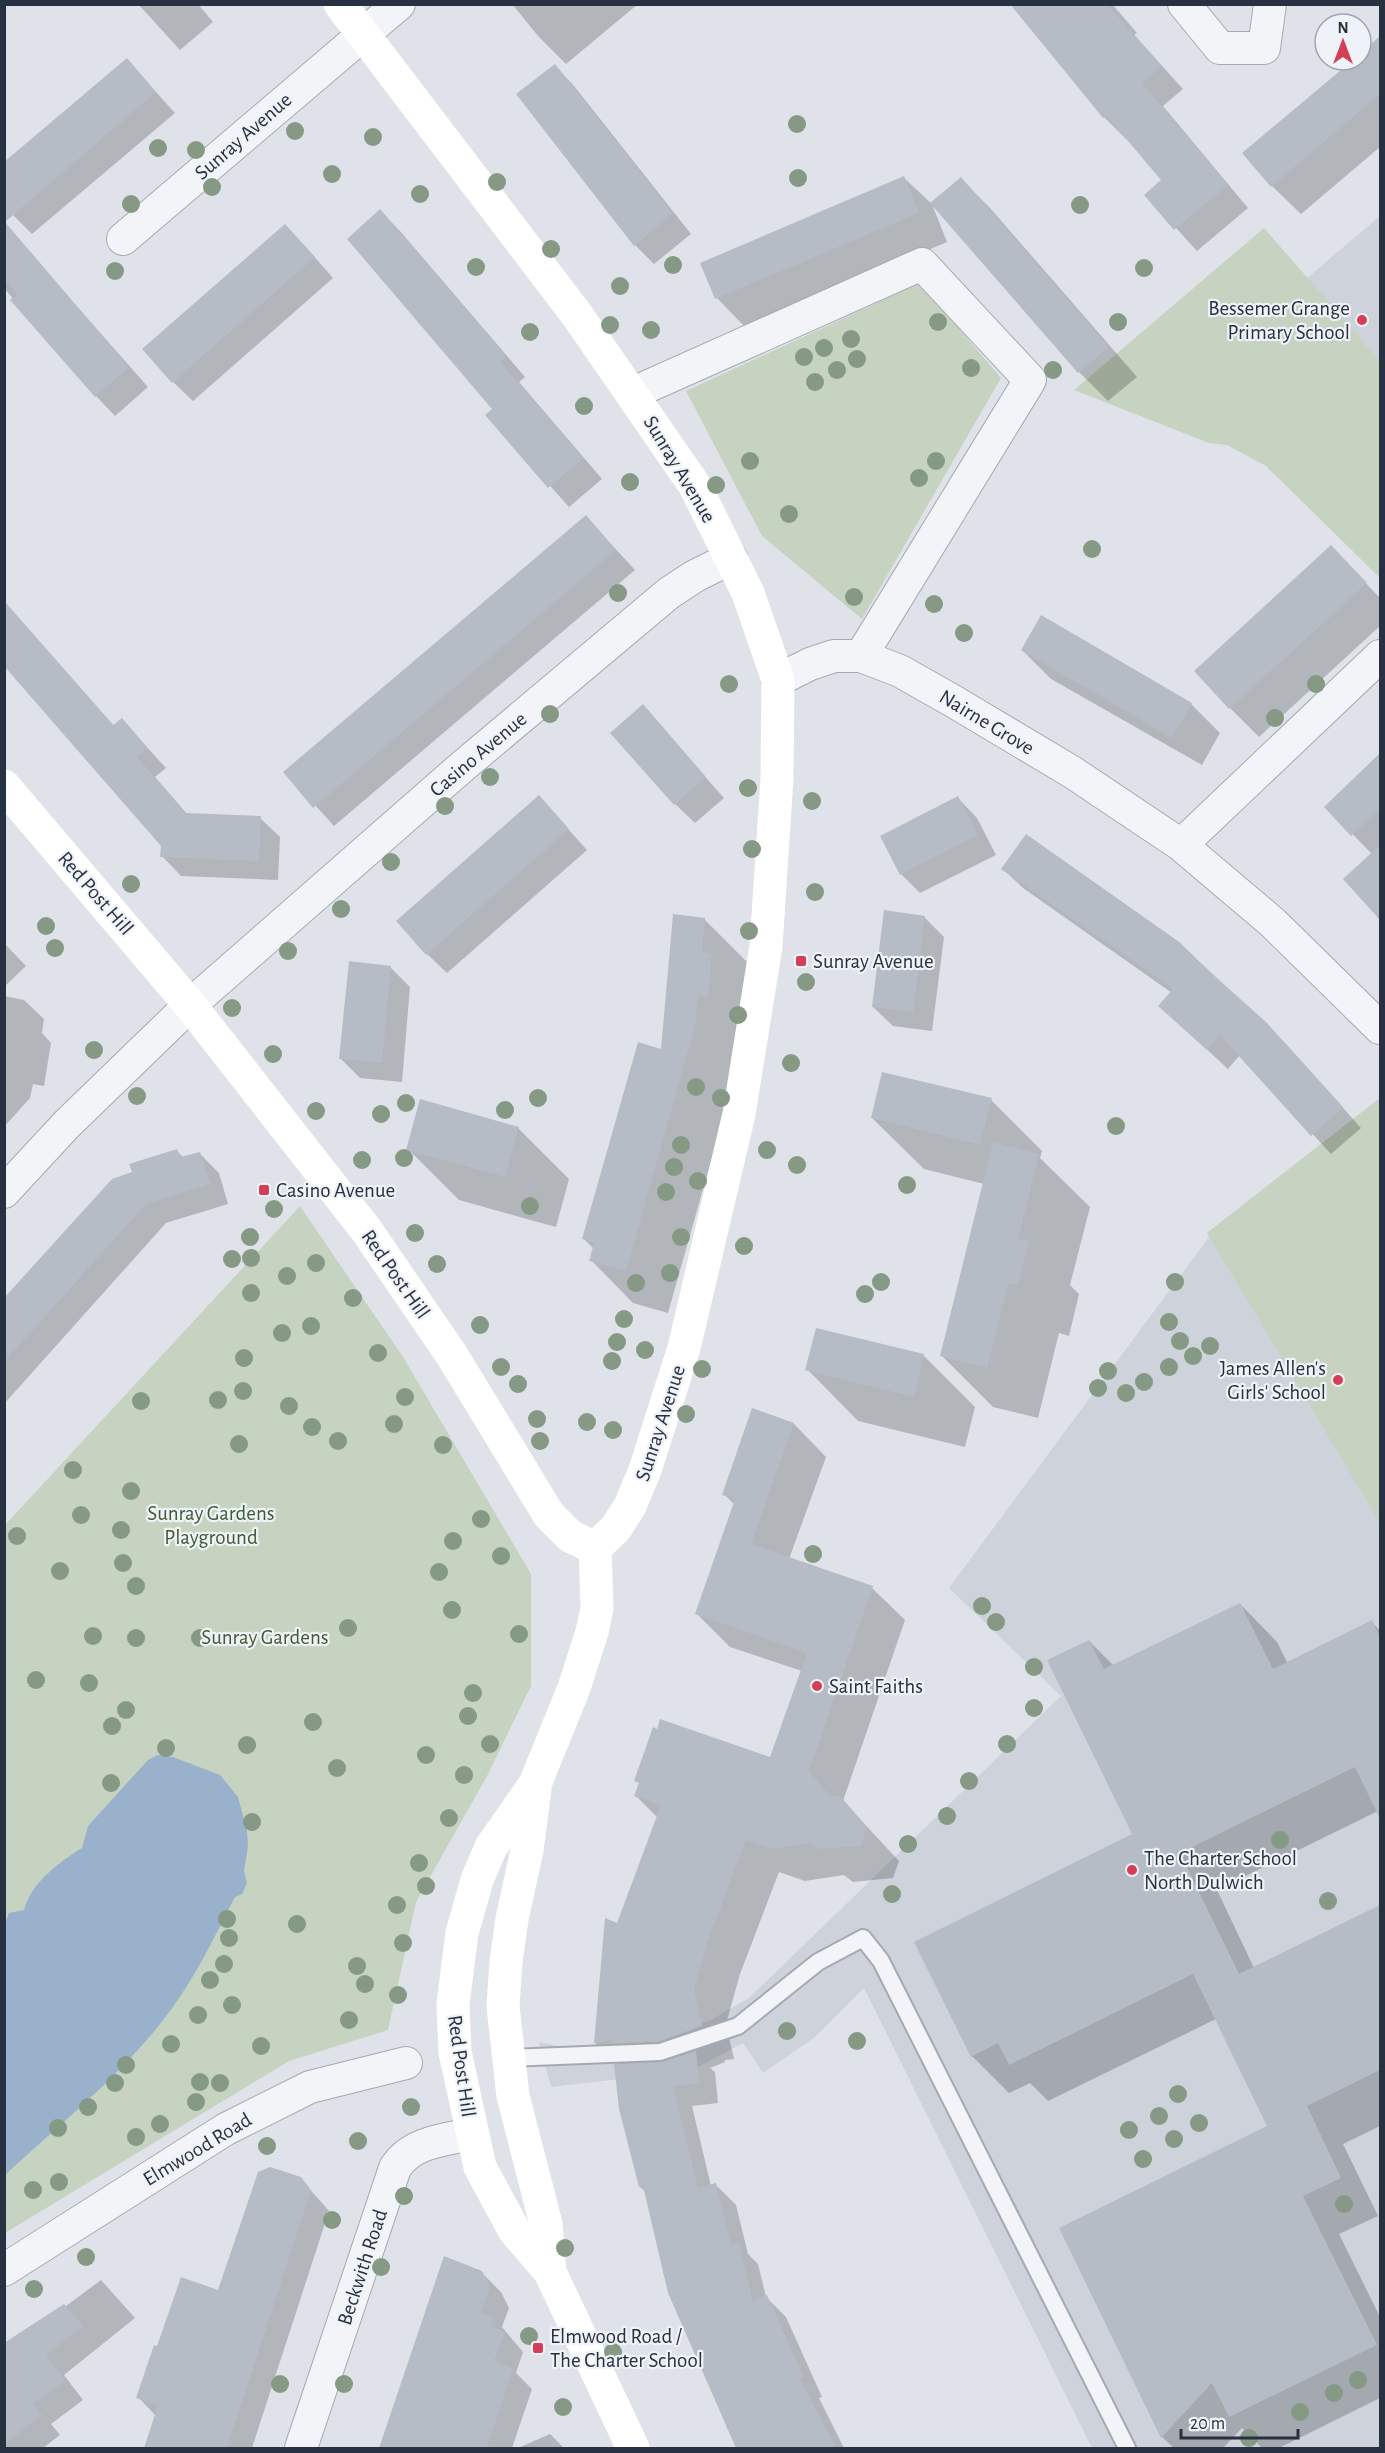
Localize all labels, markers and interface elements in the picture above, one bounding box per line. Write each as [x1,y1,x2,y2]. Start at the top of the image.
north arrow [1313,12,1373,72]
text: N [1337,20,1349,36]
street label: Sunray Avenue [191,89,296,184]
place label: Bessemer Grange Primary School [1208,298,1350,343]
marker: Bessemer Grange Primary School [1355,313,1369,327]
street label: Sunray Avenue [639,412,720,526]
street label: Nairne Grove [936,686,1038,759]
street label: Casino Avenue [426,708,531,801]
street label: Red Post Hill [54,848,137,939]
place label: Sunray Avenue [813,951,934,972]
marker: Sunray Avenue [794,954,808,968]
place label: Casino Avenue [276,1180,395,1201]
marker: Casino Avenue [257,1183,271,1197]
street label: Red Post Hill [357,1226,434,1323]
place label: James Allen's Girls' School [1220,1358,1326,1403]
street label: Sunray Avenue [632,1363,689,1484]
marker: James Allen's Girls' School [1331,1373,1345,1387]
park label: Sunray Gardens Playground [147,1503,275,1548]
park label: Sunray Gardens [201,1627,329,1648]
place label: Saint Faiths [829,1676,923,1697]
marker: Saint Faiths [810,1679,824,1693]
place label: The Charter School North Dulwich [1144,1848,1297,1893]
marker: The Charter School North Dulwich [1125,1863,1139,1877]
street label: Red Post Hill [444,2014,479,2119]
street label: Elmwood Road [139,2109,255,2190]
street label: Beckwith Road [334,2206,391,2328]
place label: Elmwood Road / The Charter School [550,2326,703,2371]
marker: Elmwood Road / The Charter School [531,2341,545,2355]
scale bar [1181,2402,1298,2440]
text: 20 m [1190,2415,1225,2433]

